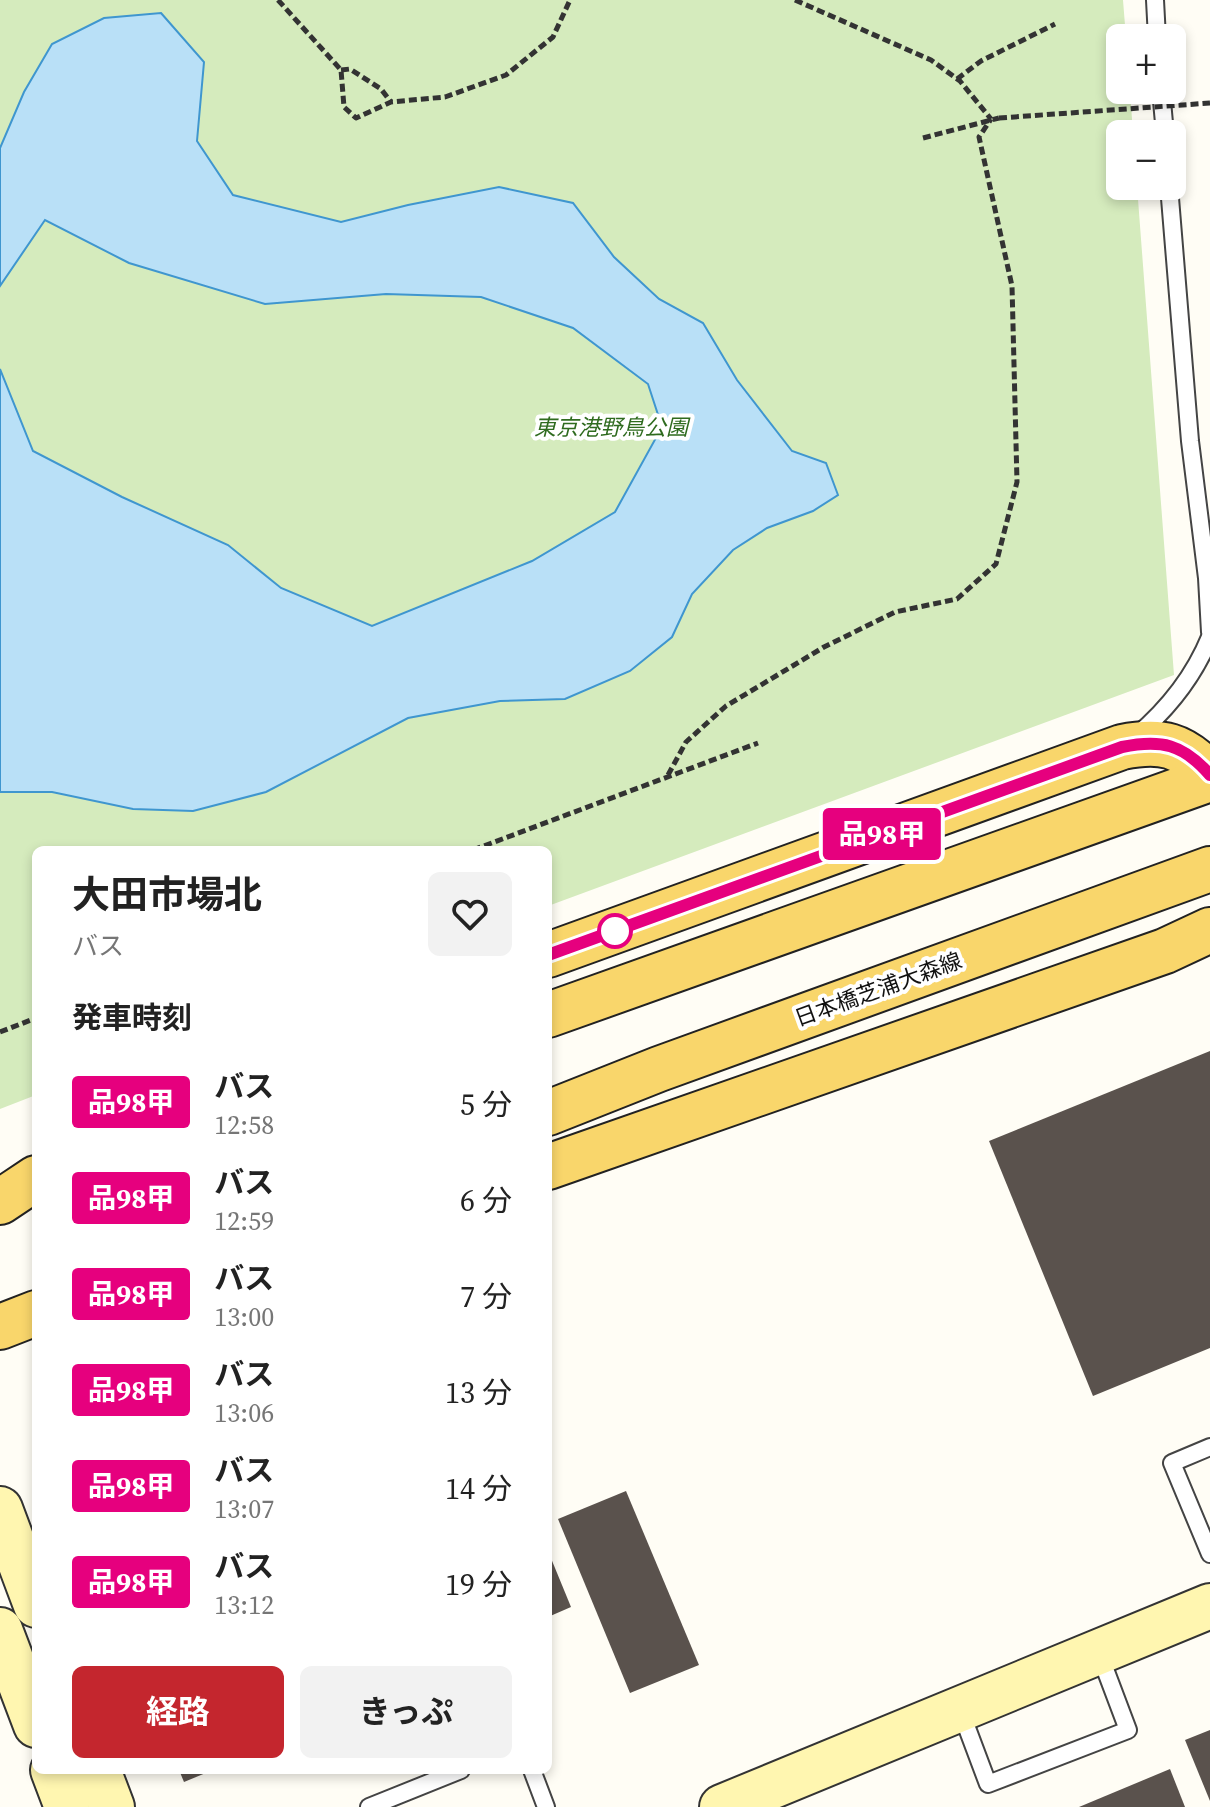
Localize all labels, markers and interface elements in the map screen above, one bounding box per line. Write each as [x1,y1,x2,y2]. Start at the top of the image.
map controls [1106,24,1186,200]
button: + [1106,24,1186,104]
button: − [1106,120,1186,200]
park label: 東京港野鳥公園 [534,412,691,442]
line badge: 品98甲 [826,808,938,860]
text: 品98甲 [839,815,925,853]
text: 大田市場北 [72,869,262,921]
button: heart [428,872,512,956]
unlabelled marker [598,914,632,948]
text: バス [72,928,124,964]
street label: 日本橋芝浦大森線 [790,945,966,1033]
text: 発車時刻 [72,997,192,1038]
text: バス [214,1066,274,1107]
text: 品98甲 [88,1083,174,1121]
text: 5 分 [460,1084,512,1125]
text: 12:58 [214,1107,274,1143]
text: バス [214,1162,274,1203]
text: 品98甲 [88,1179,174,1217]
text: 6 分 [460,1180,512,1221]
text: 12:59 [214,1203,274,1239]
text: バス [214,1258,274,1299]
text: 品98甲 [88,1275,174,1313]
text: 7 分 [460,1276,512,1317]
text: 13:00 [214,1299,274,1335]
text: バス [214,1354,274,1395]
text: 品98甲 [88,1371,174,1409]
text: 13 分 [445,1372,512,1413]
text: 13:06 [214,1395,274,1431]
text: バス [214,1450,274,1491]
text: 品98甲 [88,1467,174,1505]
text: 14 分 [445,1468,512,1509]
text: 13:07 [214,1491,274,1527]
text: バス [214,1546,274,1587]
text: 品98甲 [88,1563,174,1601]
text: 19 分 [445,1564,512,1605]
text: 13:12 [214,1587,274,1623]
button: 経路 [72,1666,284,1758]
button: きっぷ [300,1666,512,1758]

